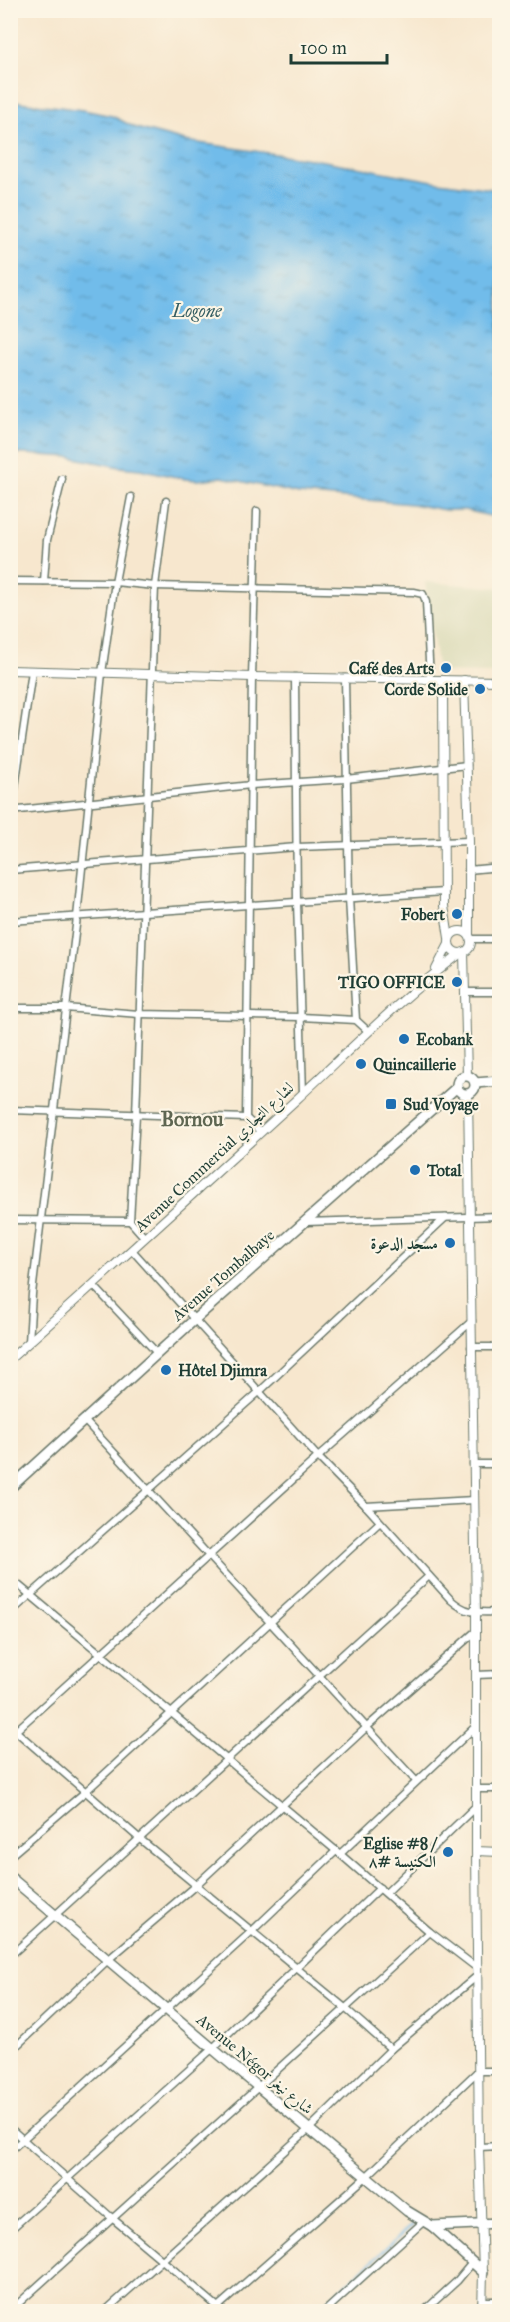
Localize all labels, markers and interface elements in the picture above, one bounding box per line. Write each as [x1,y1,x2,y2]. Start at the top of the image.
scale bar [291,27,387,65]
text: 100 m [300,37,347,59]
water label: Logone [171,300,223,322]
place label: Café des Arts [349,659,434,678]
marker: Café des Arts [439,661,453,675]
place label: Corde Solide [384,680,468,699]
marker: Corde Solide [473,682,487,696]
place label: Fobert [401,905,445,924]
marker: Fobert [450,907,464,921]
place label: TIGO OFFICE [337,973,446,992]
marker: TIGO OFFICE [450,975,464,989]
place label: Ecobank [416,1030,474,1049]
marker: Ecobank [397,1032,411,1046]
place label: Quincaillerie [373,1055,456,1075]
marker: Quincaillerie [354,1057,368,1071]
street label: Avenue Commercial لشارع التجاري [130,1078,300,1239]
place label: Sud Voyage [403,1095,479,1115]
marker: Sud Voyage [384,1097,398,1111]
district label: Bornou [161,1107,224,1131]
place label: Total [426,1161,462,1180]
marker: Total [408,1163,422,1177]
street label: Avenue Tombalbaye [167,1225,278,1325]
place label: مسجد الدعوة [371,1234,438,1254]
marker: مسجد الدعوة [443,1236,457,1250]
place label: Hôtel Djimra [178,1361,268,1381]
marker: Hôtel Djimra [159,1363,173,1377]
place label: Eglise #8 / الكنيسة #٨ [363,1834,438,1871]
marker: Eglise #8 / الكنيسة #٨ [441,1845,455,1859]
street label: Avenue Négor شارع نيغر [190,2009,317,2121]

